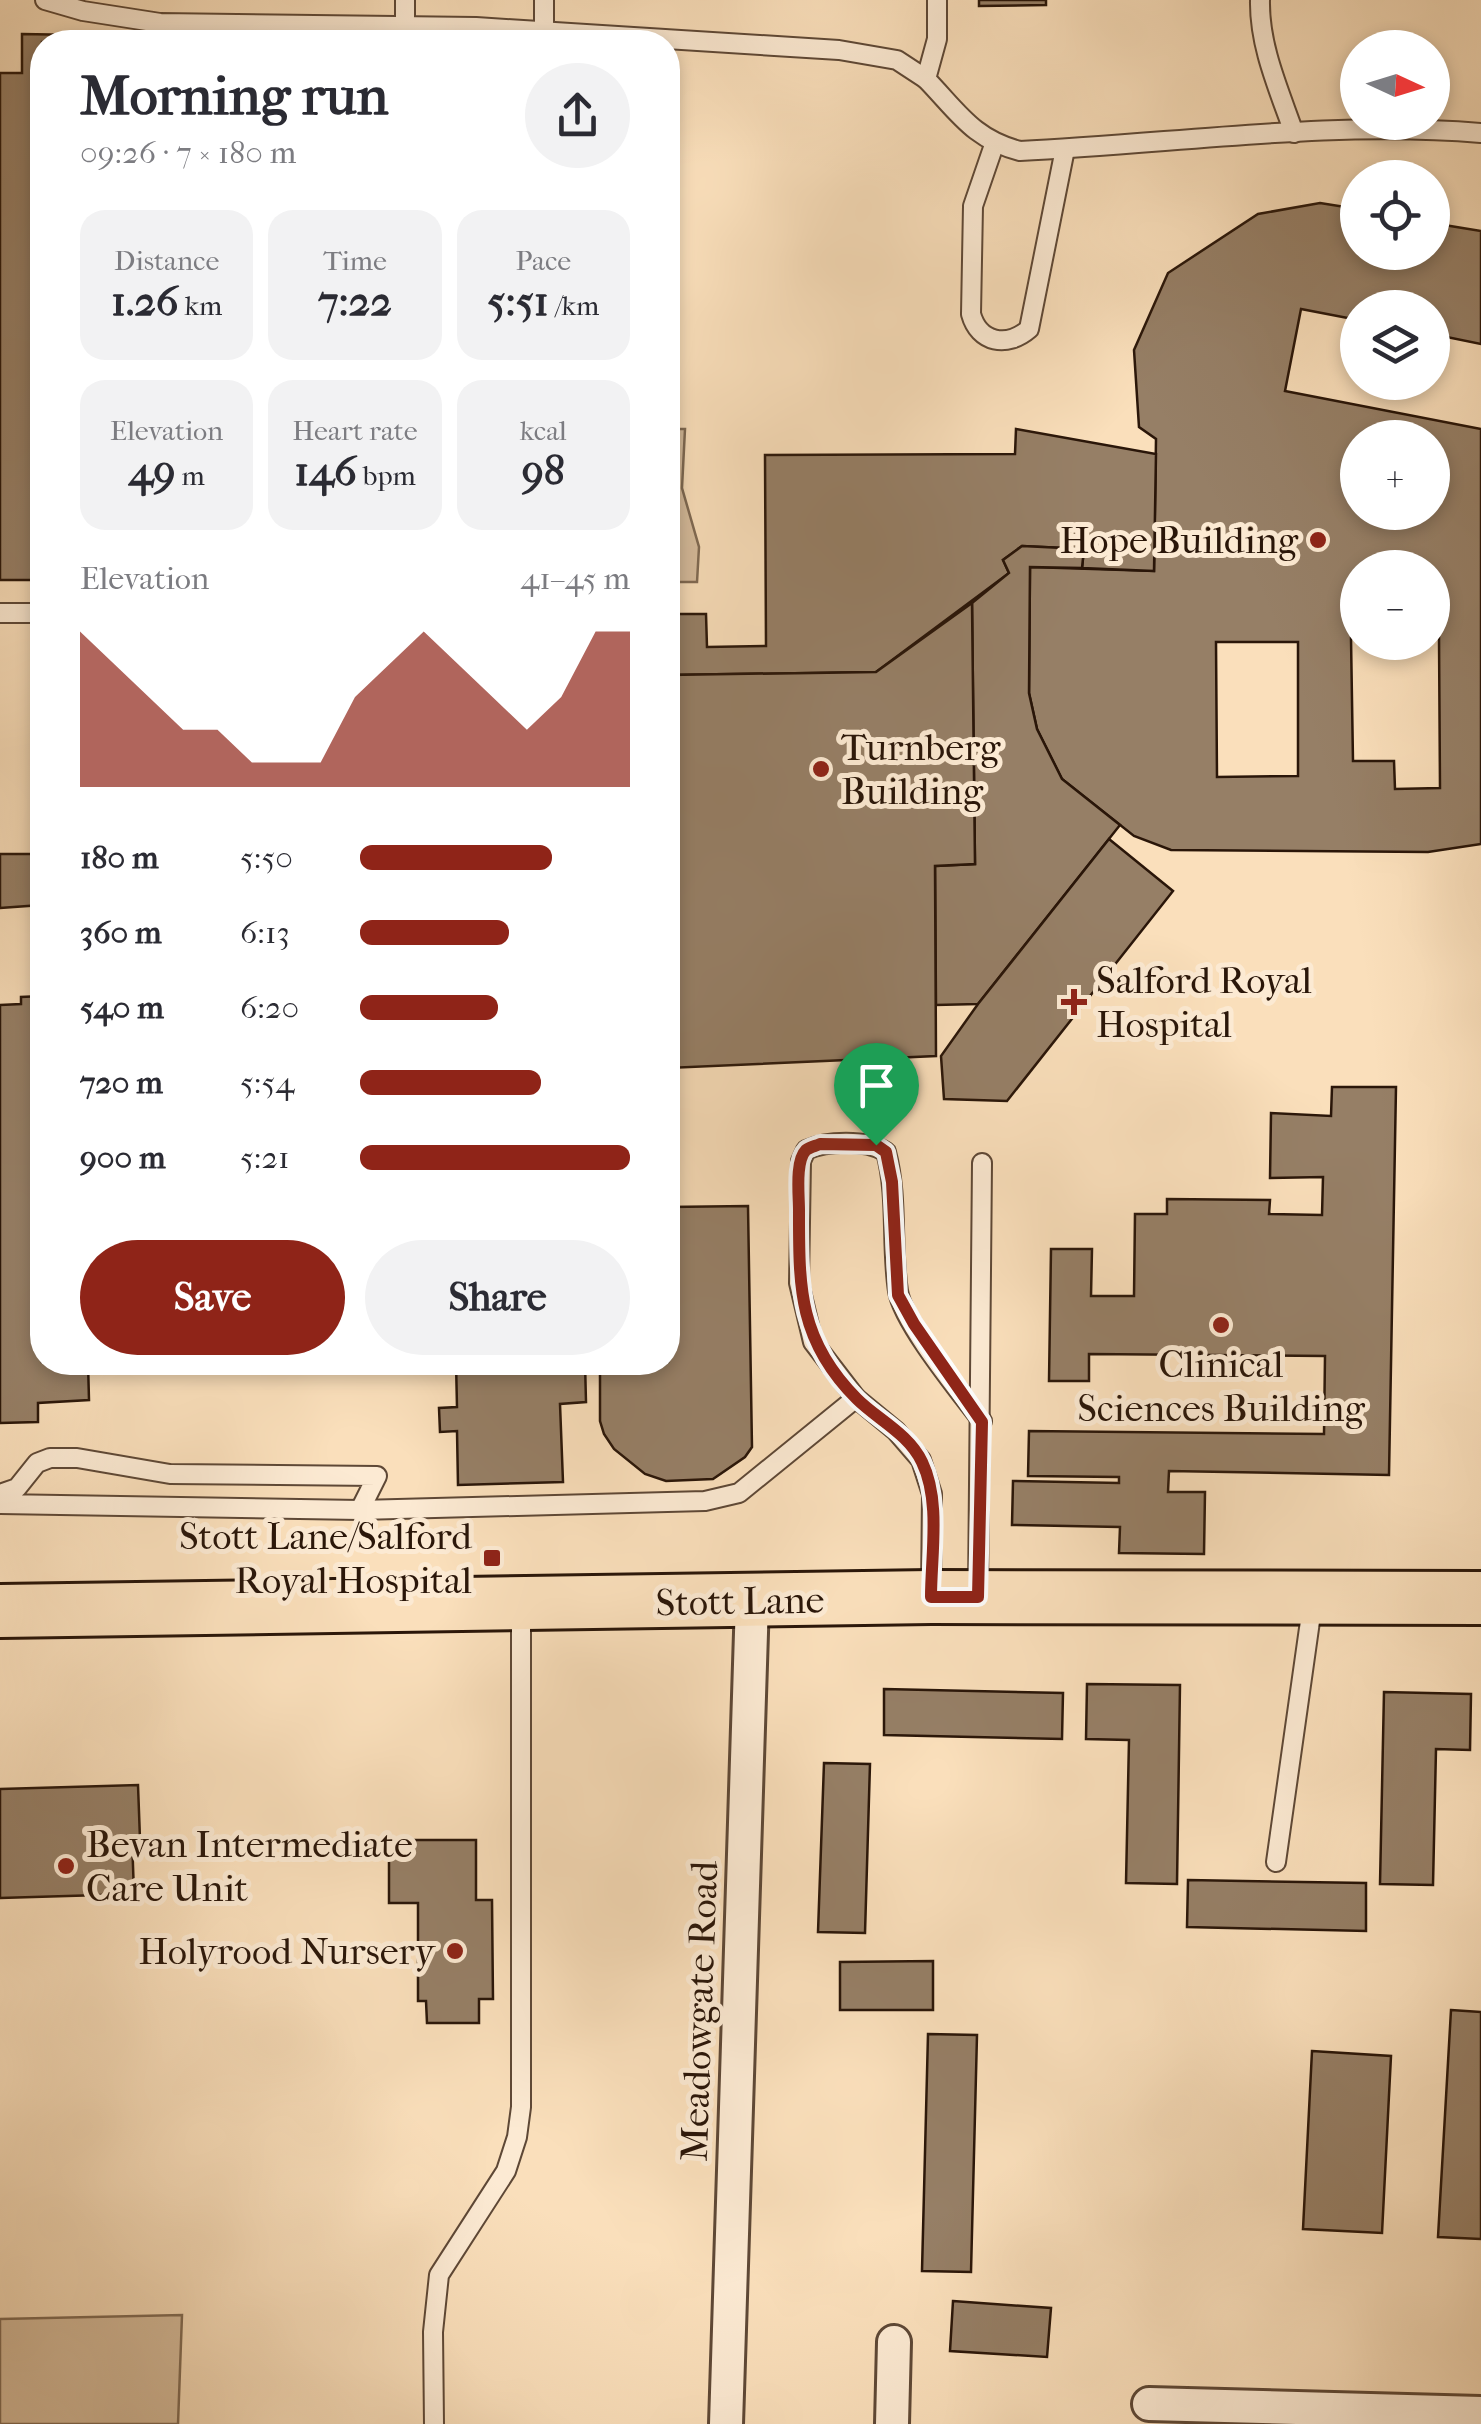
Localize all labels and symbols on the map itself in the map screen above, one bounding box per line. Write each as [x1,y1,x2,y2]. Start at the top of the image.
north arrow [1340,30,1450,140]
place label: Hope Building [1060,518,1299,563]
marker: Hope Building [1307,529,1329,551]
place label: Turnberg Building [841,725,1001,814]
marker: Turnberg Building [810,758,832,780]
place label: Salford Royal Hospital [1096,958,1312,1047]
marker: Salford Royal Hospital [1061,989,1087,1015]
pin [834,1043,919,1146]
marker: Clinical Sciences Building [1210,1314,1232,1336]
place label: Clinical Sciences Building [1077,1342,1366,1431]
place label: Stott Lane/Salford Royal Hospital [179,1514,472,1603]
marker: Stott Lane/Salford Royal Hospital [481,1547,503,1569]
street label: Stott Lane [655,1578,825,1625]
place label: Bevan Intermediate Care Unit [86,1822,413,1911]
marker: Bevan Intermediate Care Unit [55,1855,77,1877]
street label: Meadowgate Road [672,1860,727,2162]
place label: Holyrood Nursery [138,1929,437,1974]
marker: Holyrood Nursery [444,1940,466,1962]

